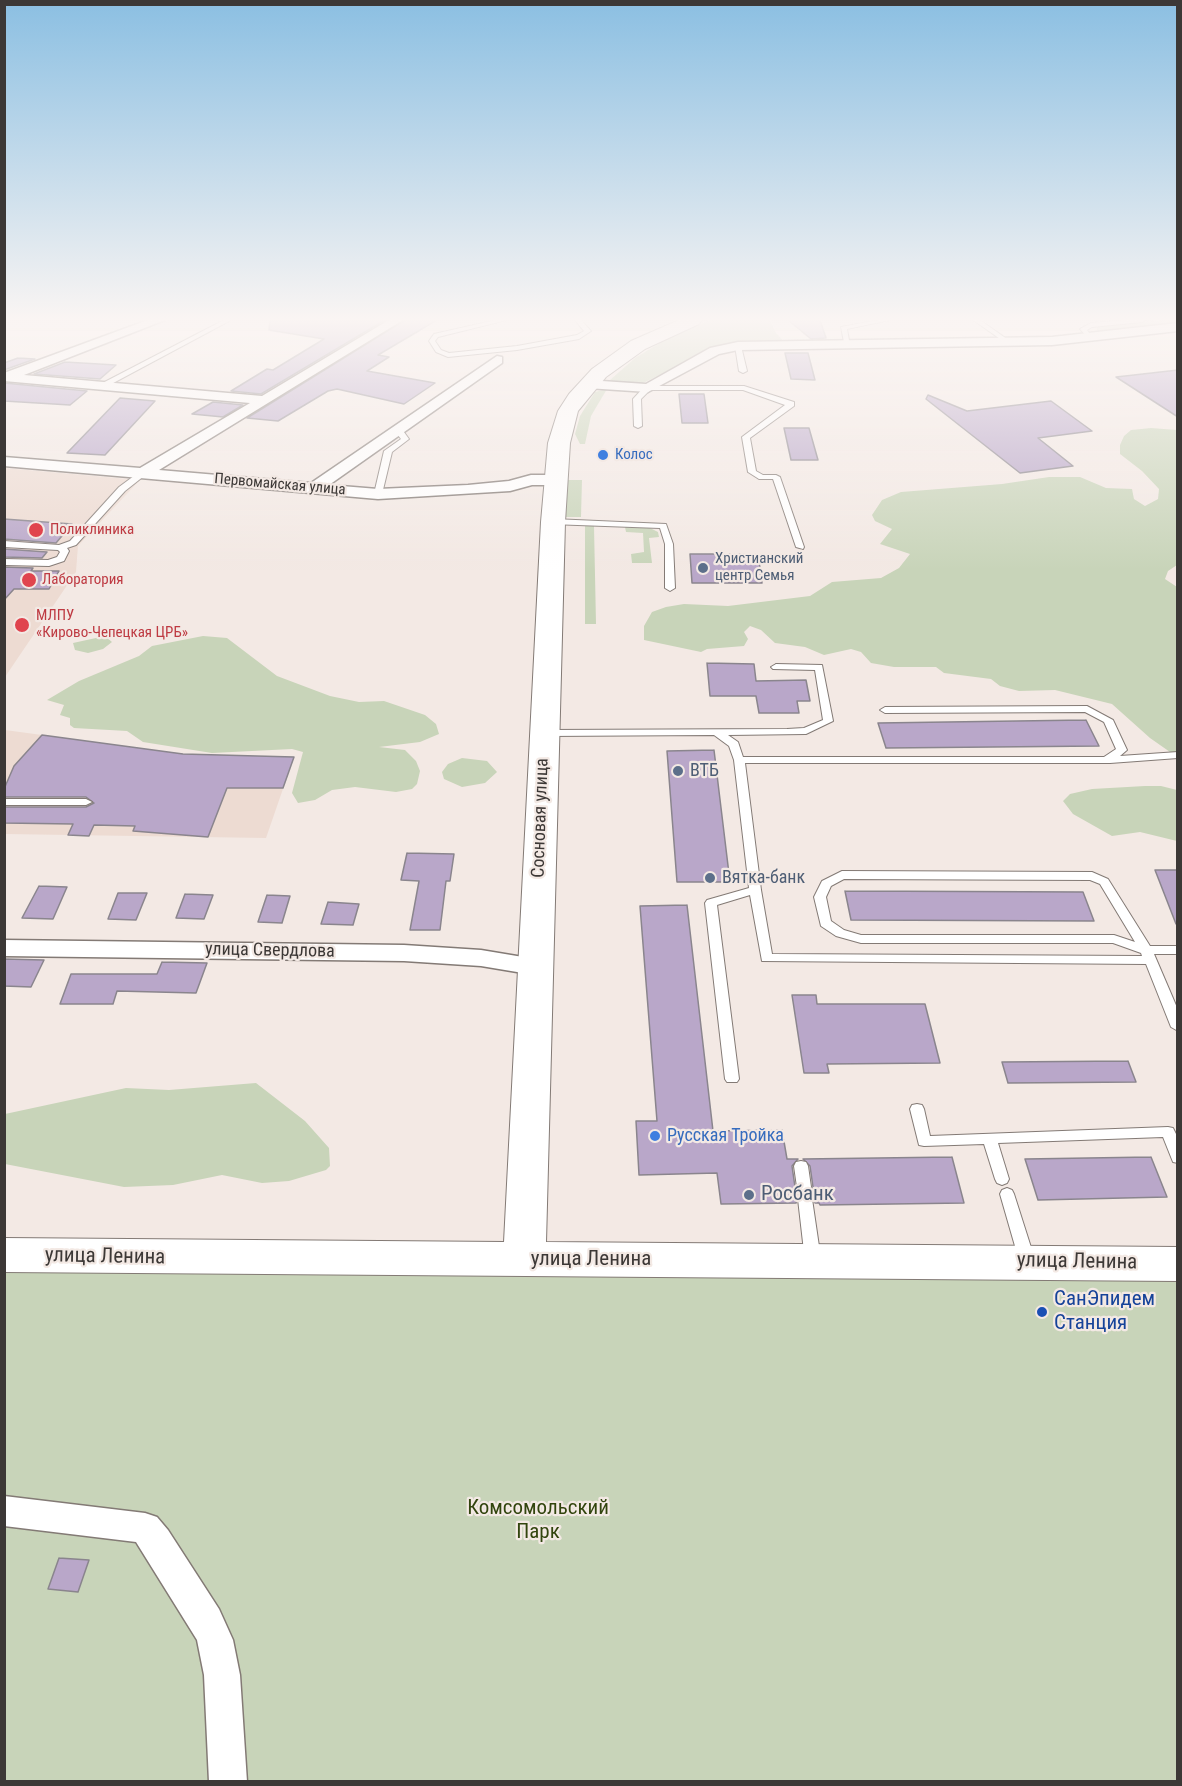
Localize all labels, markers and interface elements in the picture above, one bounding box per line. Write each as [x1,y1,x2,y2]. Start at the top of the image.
place label: Колос [615,446,653,464]
marker: Колос [596,448,610,462]
street label: Первомайская улица [214,470,346,500]
marker: Поликлиника [27,521,45,539]
place label: Поликлиника [50,521,134,539]
place label: Христианский центр Семья [715,550,803,585]
marker: Христианский центр Семья [696,561,710,575]
marker: Лаборатория [20,571,38,589]
place label: Лаборатория [42,571,124,589]
place label: МЛПУ «Кирово-Чепецкая ЦРБ» [36,607,188,642]
marker: МЛПУ «Кирово-Чепецкая ЦРБ» [13,616,31,634]
street label: Сосновая улица [528,758,554,878]
place label: ВТБ [690,760,719,782]
marker: ВТБ [671,764,685,778]
place label: Вятка-банк [722,867,805,889]
marker: Вятка-банк [703,871,717,885]
street label: улица Свердлова [205,939,335,963]
place label: Русская Тройка [667,1125,784,1147]
marker: Русская Тройка [648,1129,662,1143]
place label: Росбанк [761,1182,834,1208]
marker: Росбанк [742,1188,756,1202]
street label: улица Ленина [45,1243,165,1271]
street label: улица Ленина [531,1247,651,1273]
street label: улица Ленина [1017,1248,1137,1276]
place label: СанЭпидем Станция [1054,1287,1155,1337]
marker: СанЭпидем Станция [1035,1305,1049,1319]
park label: Комсомольский Парк [467,1496,609,1546]

